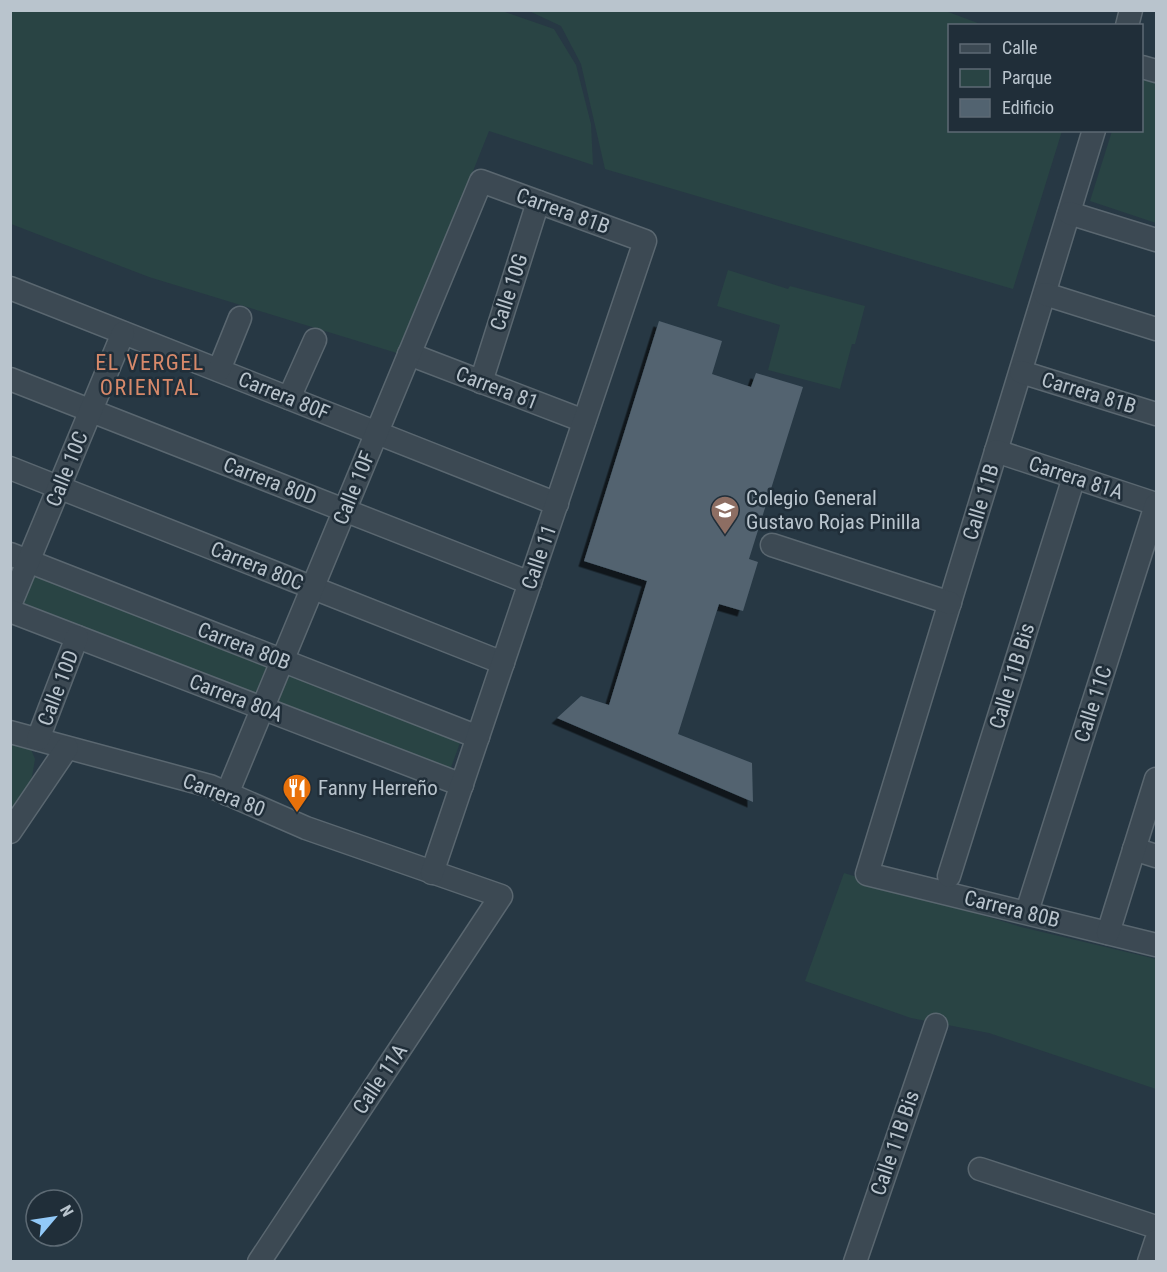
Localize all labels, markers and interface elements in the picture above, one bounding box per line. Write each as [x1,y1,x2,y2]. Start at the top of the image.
legend [948,24,1143,132]
text: Calle [1002,37,1038,58]
text: Parque [1002,67,1052,88]
text: Edificio [1002,97,1054,118]
street label: Carrera 81B [513,183,613,239]
street label: Calle 10G [485,251,533,333]
district label: EL VERGEL ORIENTAL [95,350,205,400]
street label: Carrera 81 [453,361,541,415]
street label: Carrera 80F [235,367,333,425]
street label: Carrera 81B [1039,367,1139,419]
street label: Calle 10C [41,428,93,510]
street label: Calle 10F [328,448,380,528]
street label: Carrera 81A [1026,451,1126,505]
street label: Carrera 80D [220,452,320,510]
street label: Calle 11B [958,461,1004,543]
place label: Colegio General Gustavo Rojas Pinilla [746,486,920,534]
school or university icon: Colegio General Gustavo Rojas Pinilla [709,494,741,536]
street label: Calle 11 [517,521,561,593]
street label: Carrera 80C [207,537,307,595]
street label: Carrera 80B [194,617,294,675]
street label: Calle 11B Bis [985,620,1039,732]
street label: Calle 10D [33,647,83,729]
street label: Calle 11C [1069,663,1117,745]
street label: Carrera 80A [186,669,286,727]
street label: Carrera 80 [180,768,268,822]
restaurant icon: Fanny Herreño [281,772,313,814]
place label: Fanny Herreño [318,776,438,800]
street label: Carrera 80B [962,886,1062,932]
street label: Calle 11A [348,1039,412,1119]
street label: Calle 11B Bis [866,1087,924,1199]
north arrow [24,1188,84,1248]
text: N [56,1202,77,1220]

